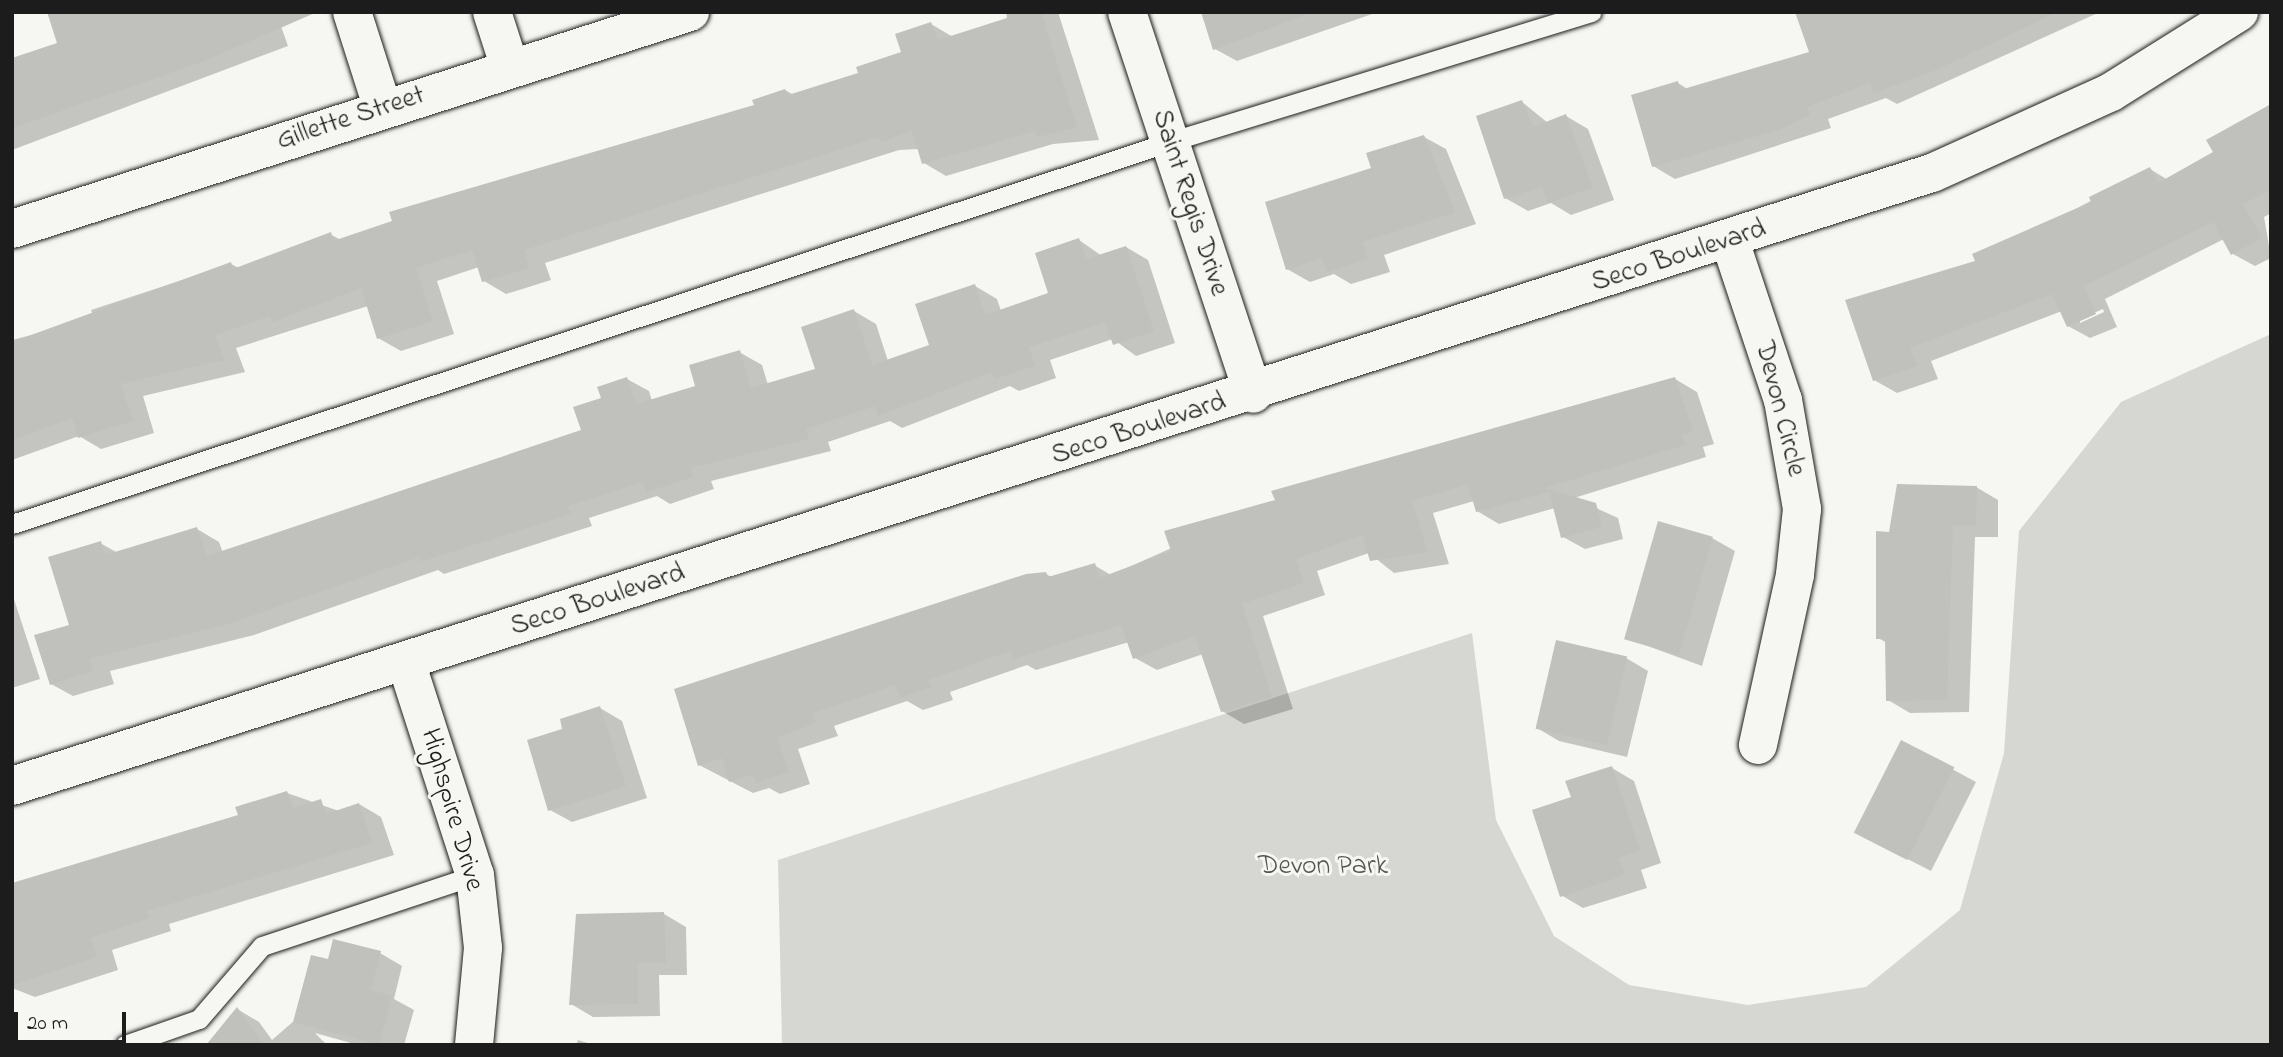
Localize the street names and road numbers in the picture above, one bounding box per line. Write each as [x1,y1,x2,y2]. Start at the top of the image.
street label: Gillette Street [273,79,429,159]
street label: Saint Regis Drive [1143,106,1235,300]
street label: Seco Boulevard [1588,213,1770,301]
street label: Devon Circle [1746,338,1812,480]
street label: Seco Boulevard [1048,386,1230,474]
street label: Seco Boulevard [507,557,689,645]
street label: Highspire Drive [412,725,490,895]

